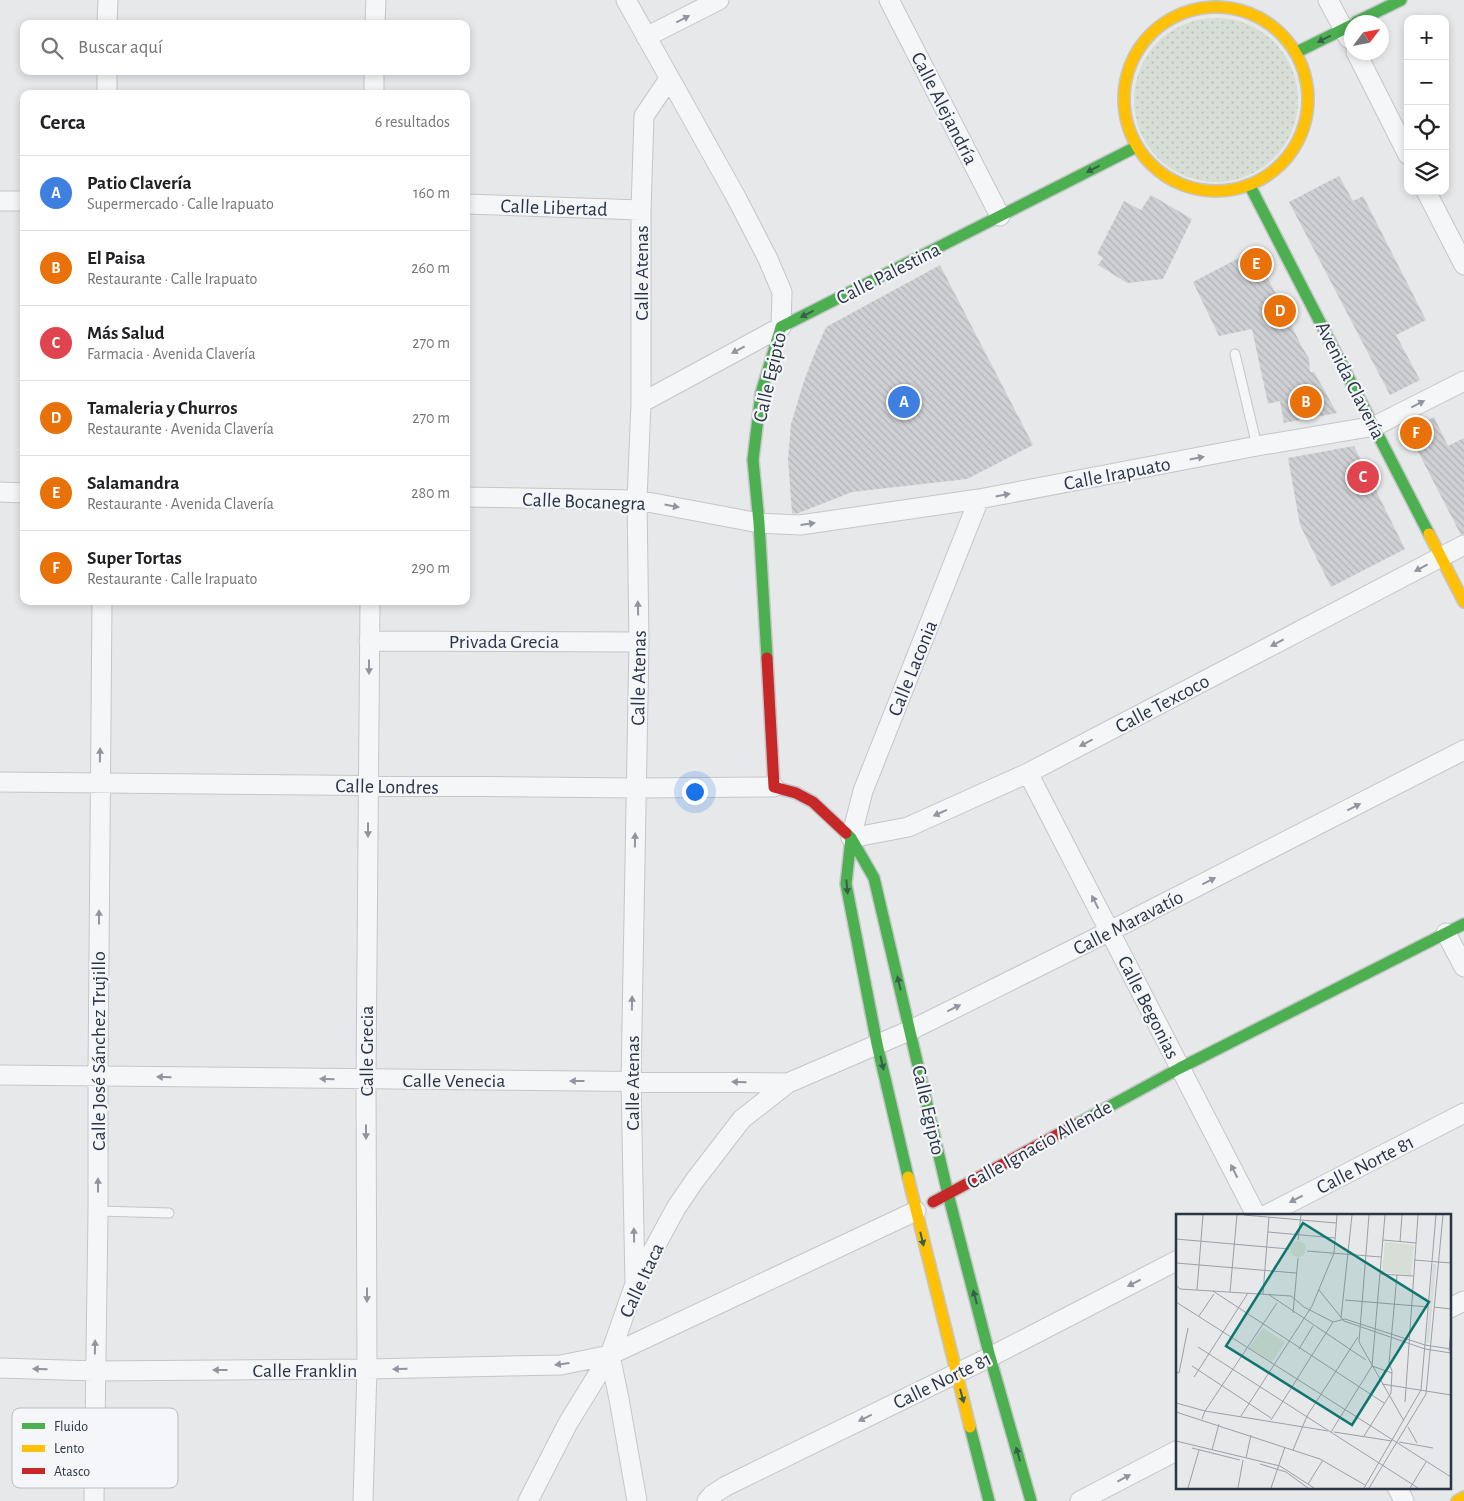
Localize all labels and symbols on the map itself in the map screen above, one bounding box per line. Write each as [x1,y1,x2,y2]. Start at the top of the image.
one-way arrow [675,15,690,23]
north arrow [1344,15,1389,60]
one-way arrow [1317,35,1331,43]
street label: Calle Alejandría [907,49,981,168]
one-way arrow [1086,165,1100,173]
street label: Calle Libertad [500,196,608,220]
street label: Calle Atenas [632,225,652,321]
street label: Calle Palestina [833,239,944,309]
pin: E [1240,245,1272,283]
pin: D [1264,292,1296,330]
one-way arrow [800,310,815,318]
street label: Avenida Clavería [1312,318,1388,442]
street label: Calle Egipto [750,330,790,424]
one-way arrow [731,346,744,355]
pin: A [888,383,920,421]
pin: B [1290,383,1322,421]
one-way arrow [1411,400,1425,408]
pin: F [1400,414,1432,452]
one-way arrow [1189,453,1205,461]
street label: Calle Irapuato [1062,454,1172,494]
pin: C [1347,458,1379,496]
street label: Calle Bocanegra [522,490,646,514]
one-way arrow [995,490,1011,498]
one-way arrow [664,503,680,511]
one-way arrow [800,520,816,528]
one-way arrow [1414,563,1427,572]
one-way arrow [634,599,642,615]
street label: Calle Laconia [885,618,941,719]
street label: Calle Atenas [628,630,650,726]
street label: Privada Grecia [449,632,559,652]
one-way arrow [1270,639,1284,647]
one-way arrow [365,660,373,676]
street label: Calle Texcoco [1112,671,1213,737]
one-way arrow [1079,739,1094,747]
one-way arrow [97,747,105,763]
street label: Calle Londres [335,776,439,798]
your location [682,779,708,805]
one-way arrow [1347,803,1361,811]
one-way arrow [933,810,947,818]
one-way arrow [364,822,372,838]
one-way arrow [631,832,639,848]
one-way arrow [1202,877,1216,885]
one-way arrow [843,879,851,895]
street label: Calle Maravatío [1070,887,1187,959]
one-way arrow [1091,895,1099,910]
one-way arrow [95,909,103,925]
street label: Calle José Sánchez Trujillo [89,951,109,1151]
street label: Calle Begonias [1114,953,1183,1062]
one-way arrow [895,975,903,990]
one-way arrow [629,994,637,1010]
one-way arrow [947,1004,961,1012]
street label: Calle Grecia [357,1005,377,1097]
street label: Calle Atenas [623,1035,643,1131]
one-way arrow [878,1056,886,1071]
street label: Calle Egipto [908,1063,948,1157]
street label: Calle Venecia [403,1071,505,1091]
one-way arrow [156,1073,172,1081]
one-way arrow [318,1075,334,1083]
one-way arrow [568,1077,584,1085]
one-way arrow [731,1078,747,1086]
street label: Calle Ignacio Allende [964,1097,1115,1193]
one-way arrow [362,1125,370,1141]
street label: Calle Norte 81 [1314,1132,1417,1198]
one-way arrow [1230,1164,1238,1179]
one-way arrow [94,1177,102,1193]
one-way arrow [1289,1195,1303,1203]
inset map [1176,1214,1452,1488]
one-way arrow [630,1227,638,1243]
one-way arrow [919,1231,927,1246]
street label: Calle Itaca [616,1240,668,1321]
one-way arrow [1128,1278,1141,1287]
one-way arrow [363,1287,371,1303]
one-way arrow [971,1290,979,1305]
one-way arrow [92,1339,100,1355]
street label: Calle Norte 81 [890,1349,995,1413]
one-way arrow [554,1360,570,1368]
street label: Calle Franklin [253,1361,357,1381]
one-way arrow [31,1365,47,1373]
one-way arrow [391,1365,407,1373]
one-way arrow [211,1366,227,1374]
one-way arrow [958,1389,966,1404]
legend [12,1408,178,1488]
one-way arrow [857,1414,872,1422]
text: Fluido [54,1420,88,1434]
text: Lento [54,1442,85,1456]
one-way arrow [1013,1446,1021,1461]
text: Atasco [54,1465,90,1479]
one-way arrow [1116,1474,1131,1482]

